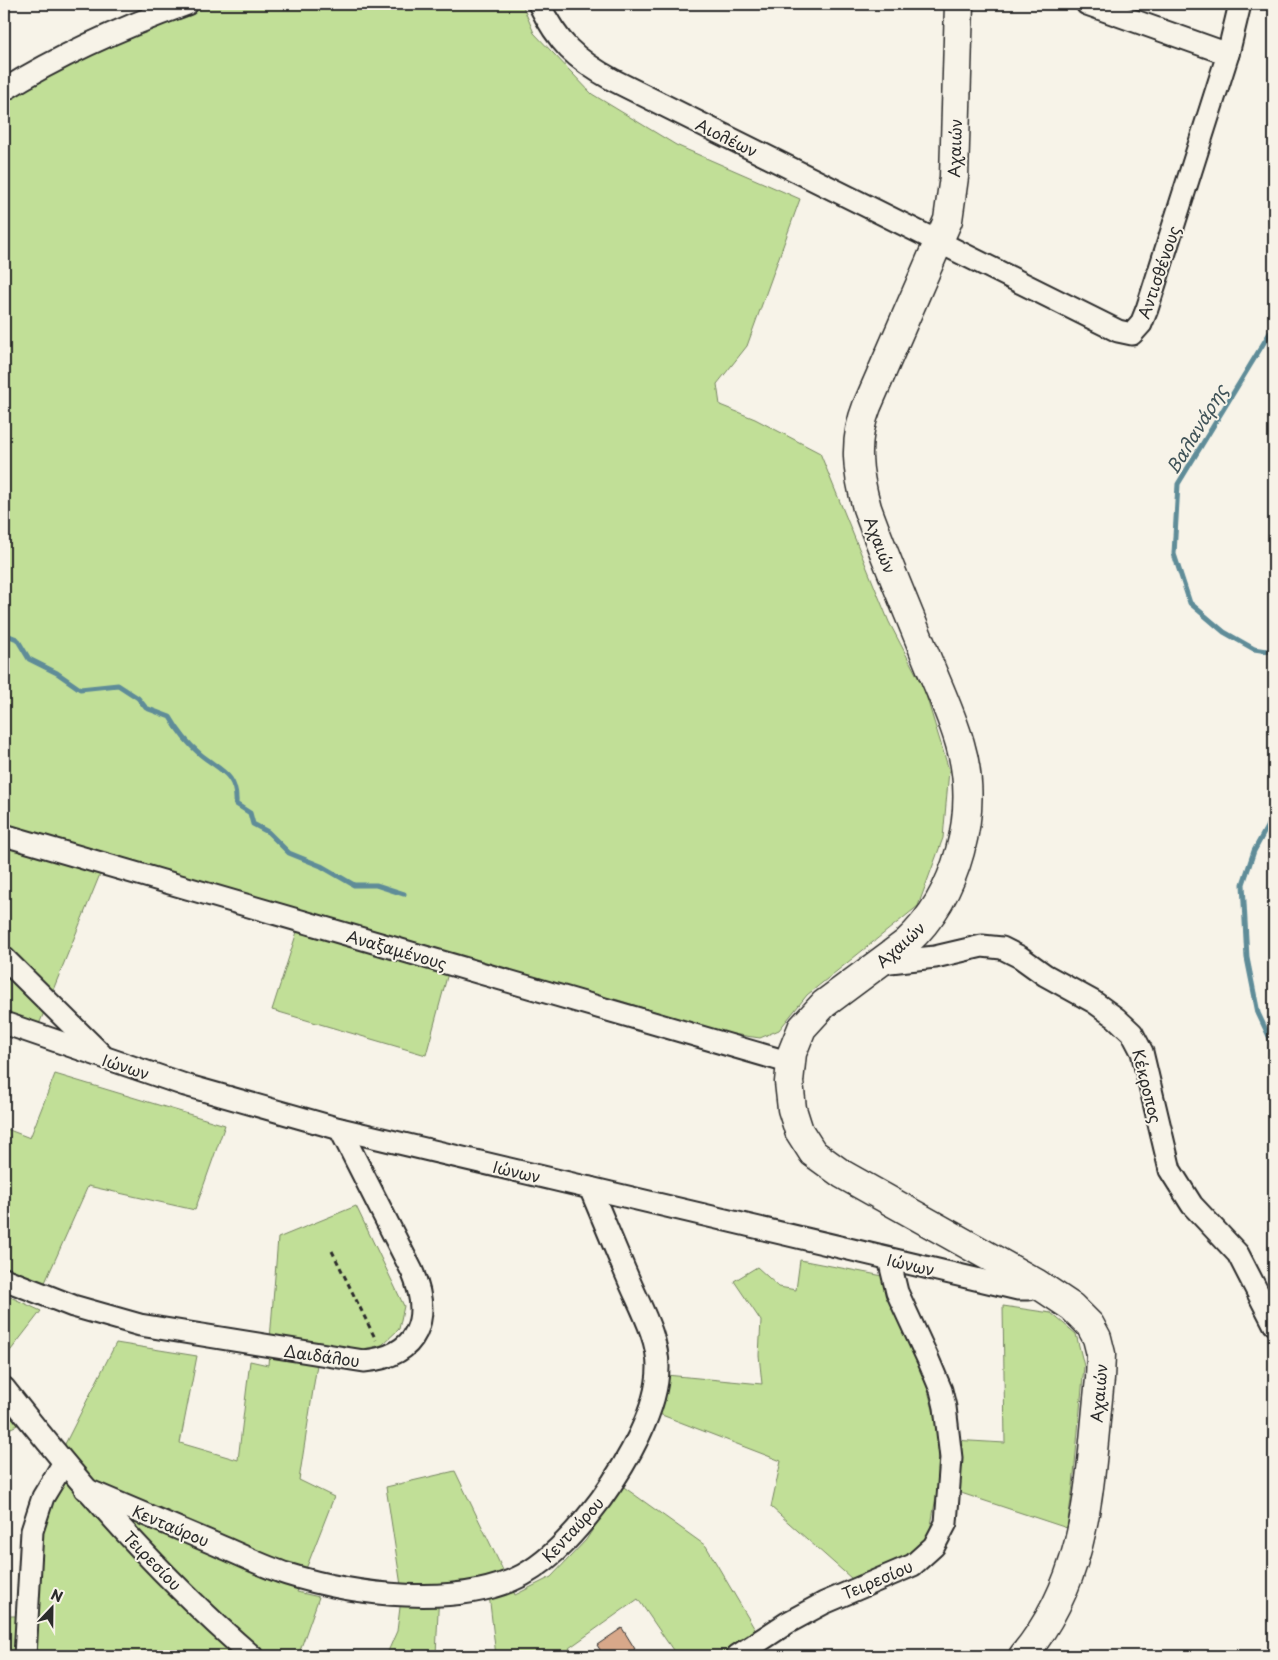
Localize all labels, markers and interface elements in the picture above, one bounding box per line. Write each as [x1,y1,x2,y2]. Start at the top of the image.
street label: Αιολέων [692,112,762,162]
street label: Αχαιών [941,118,967,178]
street label: Αντισθένους [1131,222,1185,322]
water label: Βαλανάρης [1159,378,1234,479]
street label: Αχαιών [859,513,903,577]
street label: Αχαιών [870,915,930,973]
street label: Αναξαμένους [344,923,450,975]
street label: Κέκροπος [1127,1046,1169,1126]
street label: Ιώνων [99,1047,153,1085]
street label: Ιώνων [491,1154,543,1188]
street label: Ιώνων [885,1247,937,1281]
street label: Δαιδάλου [283,1338,361,1372]
street label: Αχαιών [1083,1362,1113,1424]
street label: Κενταύρου [535,1491,609,1567]
street label: Κενταύρου [129,1498,213,1552]
street label: Τειρεσίου [118,1525,188,1595]
street label: Τειρεσίου [838,1553,916,1605]
north arrow [28,1582,78,1632]
text: N [48,1584,66,1607]

